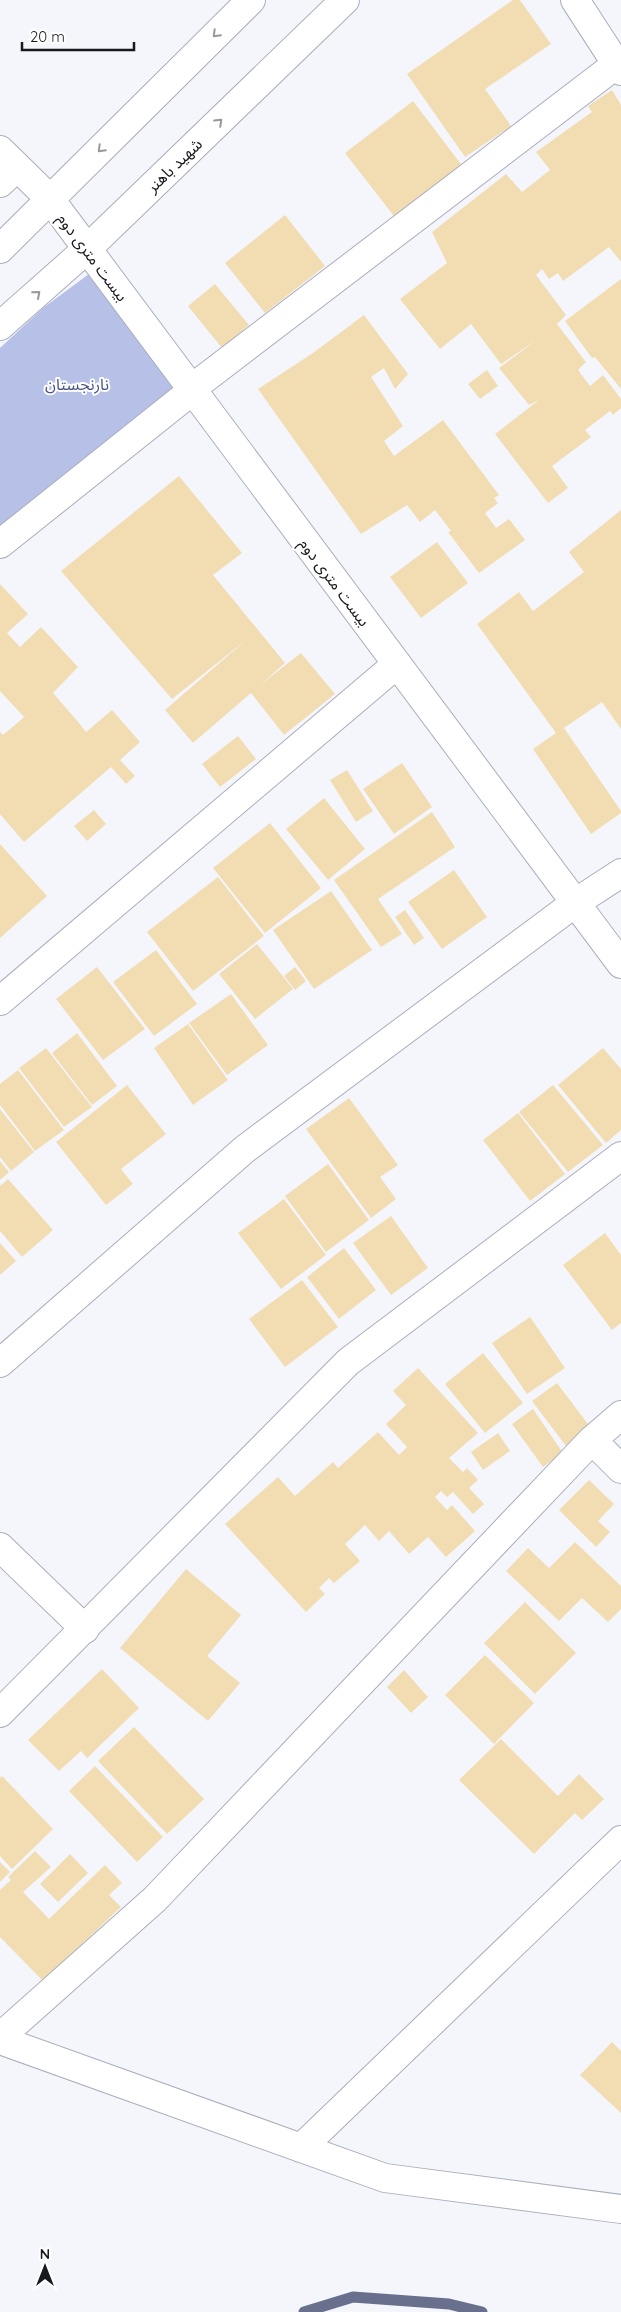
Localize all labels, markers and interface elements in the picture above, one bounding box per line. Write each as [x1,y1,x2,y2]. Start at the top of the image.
scale bar [22,20,135,52]
text: 20 m [30,27,65,46]
one-way arrow [213,28,222,37]
one-way arrow [213,119,222,128]
street label: شهید باهنر [141,134,206,197]
one-way arrow [98,143,107,152]
street label: بیست متری دوم [51,209,133,307]
one-way arrow [31,290,40,299]
park label: نارنجستان [45,374,109,394]
street label: بیست متری دوم [293,534,375,632]
north arrow [20,2242,70,2292]
text: N [40,2245,50,2263]

